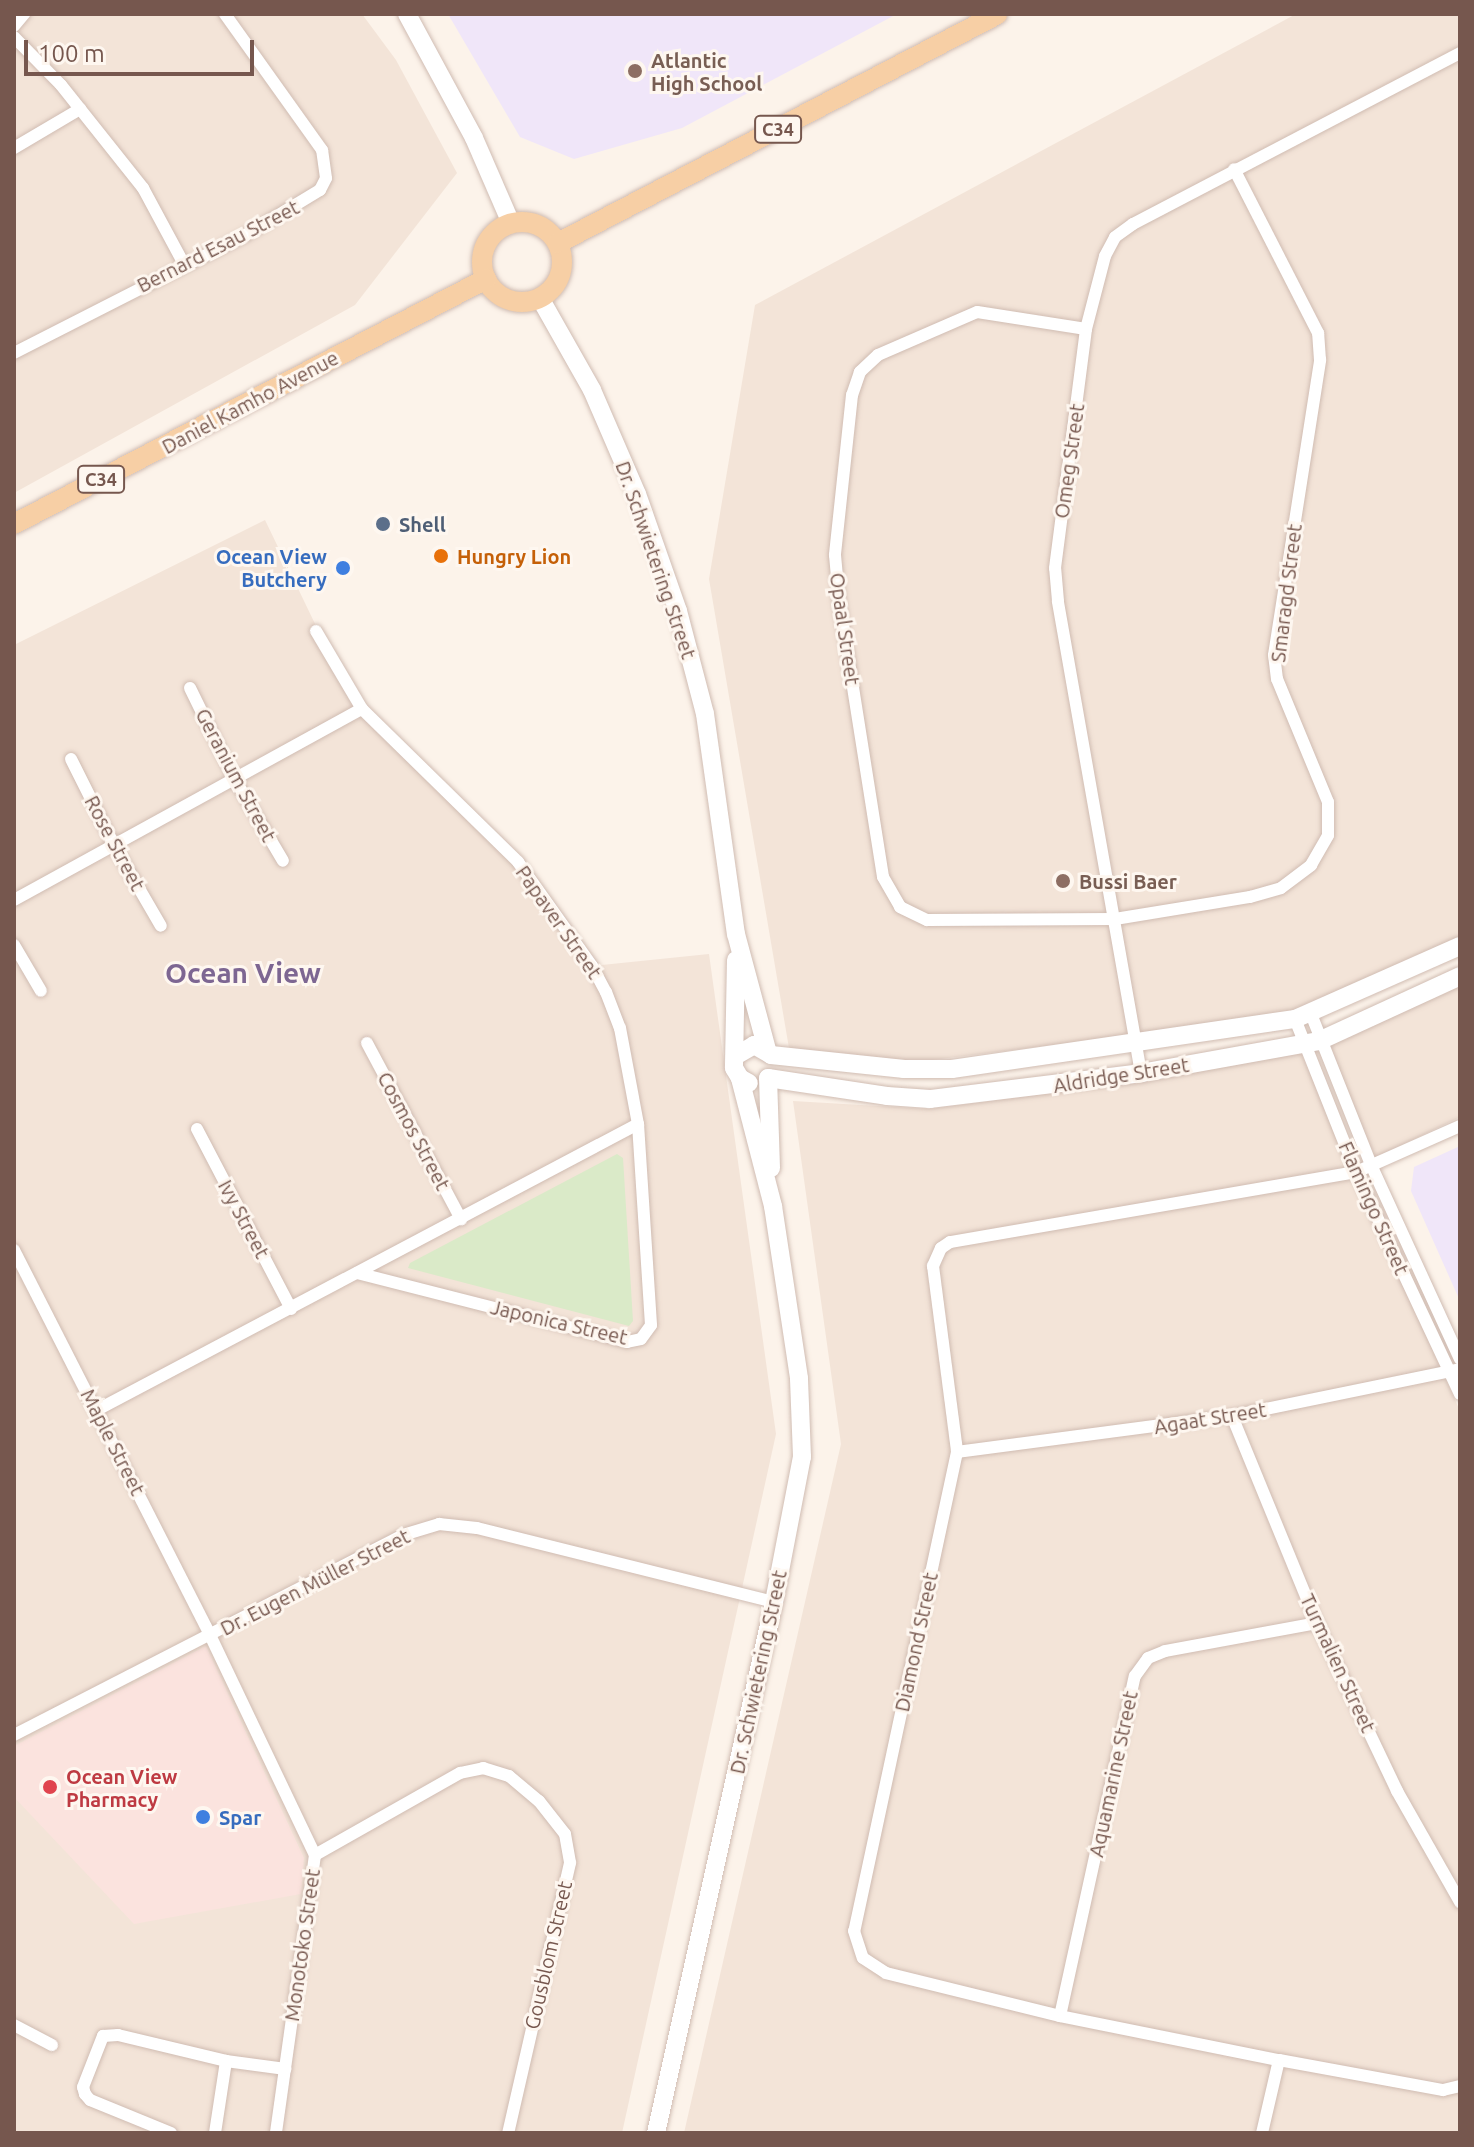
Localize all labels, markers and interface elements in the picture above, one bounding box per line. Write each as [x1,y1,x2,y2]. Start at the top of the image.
scale bar [28,24,258,74]
text: 100 m [38,40,105,67]
place label: Atlantic High School [651,48,762,95]
marker: Atlantic High School [626,62,644,80]
road number: C34 [754,115,802,143]
street label: Bernard Esau Street [133,195,303,297]
street label: Daniel Kamho Avenue [158,345,342,459]
street label: Omeg Street [1049,402,1089,520]
street label: Dr. Schwietering Street [611,458,701,662]
road number: C34 [77,465,125,493]
place label: Shell [399,512,446,536]
marker: Shell [374,515,392,533]
street label: Smaragd Street [1266,522,1306,664]
place label: Ocean View Butchery [216,544,327,591]
place label: Hungry Lion [457,544,571,568]
marker: Hungry Lion [432,547,450,565]
marker: Ocean View Butchery [334,559,352,577]
street label: Opaal Street [825,571,865,687]
street label: Geranium Street [191,704,281,846]
street label: Rose Street [80,791,150,895]
street label: Papaver Street [511,861,607,983]
place label: Bussi Baer [1079,869,1177,893]
marker: Bussi Baer [1054,872,1072,890]
district label: Ocean View [165,956,321,990]
street label: Aldridge Street [1051,1052,1191,1098]
street label: Cosmos Street [373,1068,455,1194]
street label: Flamingo Street [1334,1138,1414,1278]
street label: Ivy Street [213,1176,275,1262]
street label: Japonica Street [488,1295,630,1349]
street label: Maple Street [76,1385,150,1499]
street label: Agaat Street [1152,1397,1268,1439]
street label: Dr. Eugen Müller Street [216,1524,414,1640]
street label: Dr. Schwietering Street [725,1568,791,1776]
street label: Diamond Street [890,1570,942,1714]
street label: Turmalien Street [1295,1590,1381,1736]
street label: Aquamarine Street [1084,1689,1142,1859]
place label: Ocean View Pharmacy [66,1764,177,1811]
marker: Ocean View Pharmacy [41,1778,59,1796]
place label: Spar [219,1805,261,1829]
marker: Spar [194,1808,212,1826]
street label: Monotoko Street [279,1867,325,2023]
street label: Gousblom Street [519,1879,577,2031]

